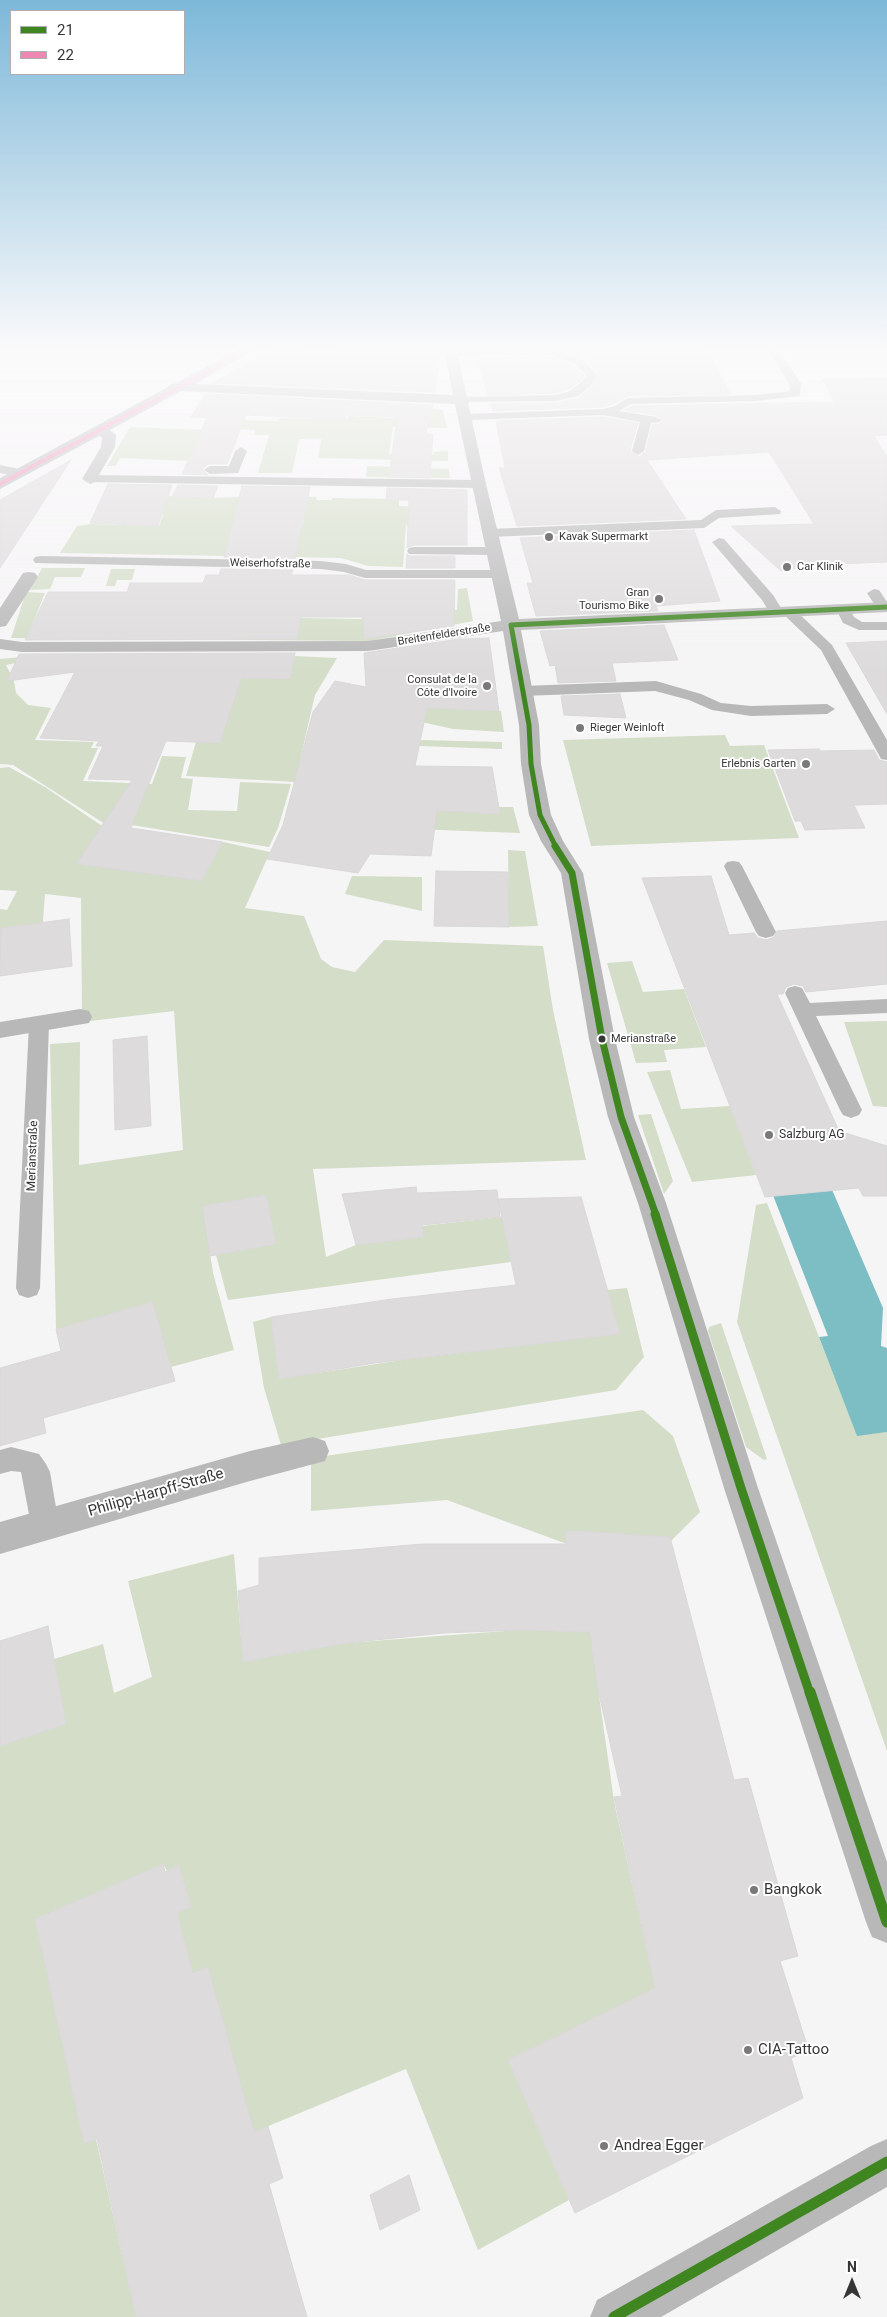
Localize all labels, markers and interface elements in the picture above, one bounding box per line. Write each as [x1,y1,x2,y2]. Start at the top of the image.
legend [10,10,185,75]
text: 21 [57,21,74,39]
text: 22 [57,46,74,64]
place label: Kavak Supermarkt [559,530,648,544]
marker: Kavak Supermarkt [543,531,555,543]
street label: Weiserhofstraße [230,557,310,571]
place label: Car Klinik [797,560,843,574]
marker: Car Klinik [781,561,793,573]
place label: Gran Tourismo Bike [579,586,649,612]
marker: Gran Tourismo Bike [653,593,665,605]
street label: Breitenfelderstraße [397,621,491,649]
place label: Consulat de la Côte d'Ivoire [407,673,477,699]
marker: Consulat de la Côte d'Ivoire [481,680,493,692]
place label: Rieger Weinloft [590,721,664,735]
marker: Rieger Weinloft [574,722,586,734]
place label: Erlebnis Garten [721,757,796,771]
marker: Erlebnis Garten [800,758,812,770]
place label: Merianstraße [611,1032,676,1046]
marker: Merianstraße [597,1034,607,1044]
street label: Merianstraße [25,1120,41,1192]
place label: Salzburg AG [779,1128,844,1142]
marker: Salzburg AG [763,1129,775,1141]
street label: Philipp-Harpff-Straße [86,1465,226,1521]
place label: Bangkok [764,1881,822,1899]
marker: Bangkok [748,1884,760,1896]
place label: CIA-Tattoo [758,2041,829,2059]
marker: CIA-Tattoo [742,2044,754,2056]
place label: Andrea Egger [614,2137,704,2155]
marker: Andrea Egger [598,2140,610,2152]
north arrow [827,2257,877,2307]
text: N [847,2259,857,2275]

